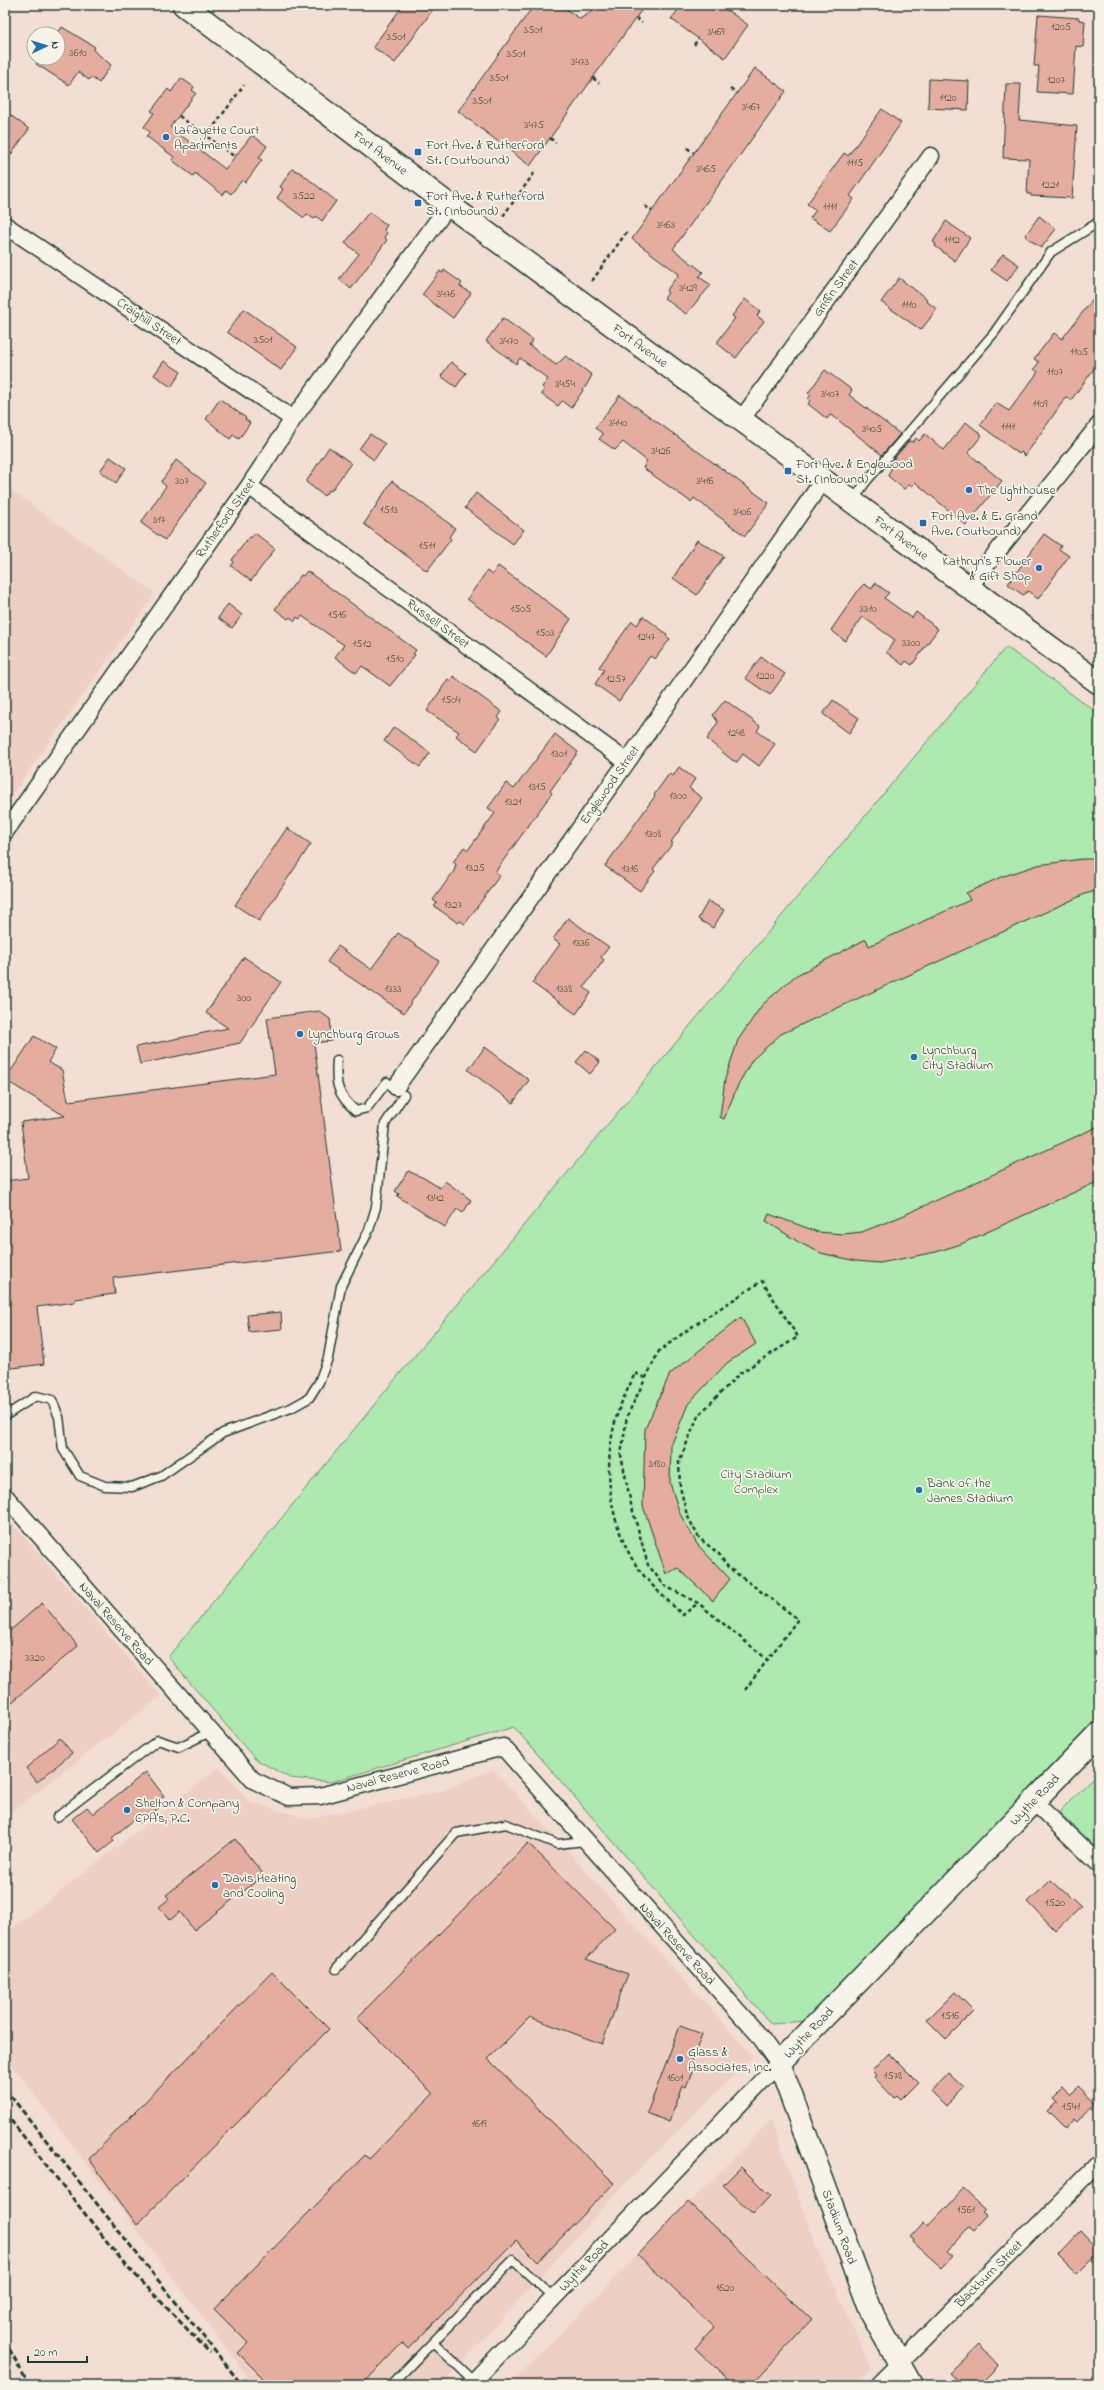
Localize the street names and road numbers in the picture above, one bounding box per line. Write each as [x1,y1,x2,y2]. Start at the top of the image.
street label: Fort Avenue [348,125,412,180]
street label: Griffin Street [809,255,864,321]
street label: Craighill Street [112,293,186,352]
street label: Fort Avenue [607,319,672,373]
street label: Rutherford Street [191,473,261,562]
street label: Fort Avenue [869,510,933,565]
street label: Russell Street [402,595,474,654]
street label: Englewood Street [576,741,646,829]
street label: Naval Reserve Road [74,1578,158,1671]
street label: Naval Reserve Road [345,1752,452,1798]
street label: Wythe Road [1006,1769,1066,1831]
street label: Naval Reserve Road [635,1898,720,1990]
street label: Wythe Road [780,2002,840,2064]
street label: Stadium Road [817,2187,862,2268]
street label: Wythe Road [555,2235,615,2297]
street label: Blackburn Street [950,2235,1028,2313]

